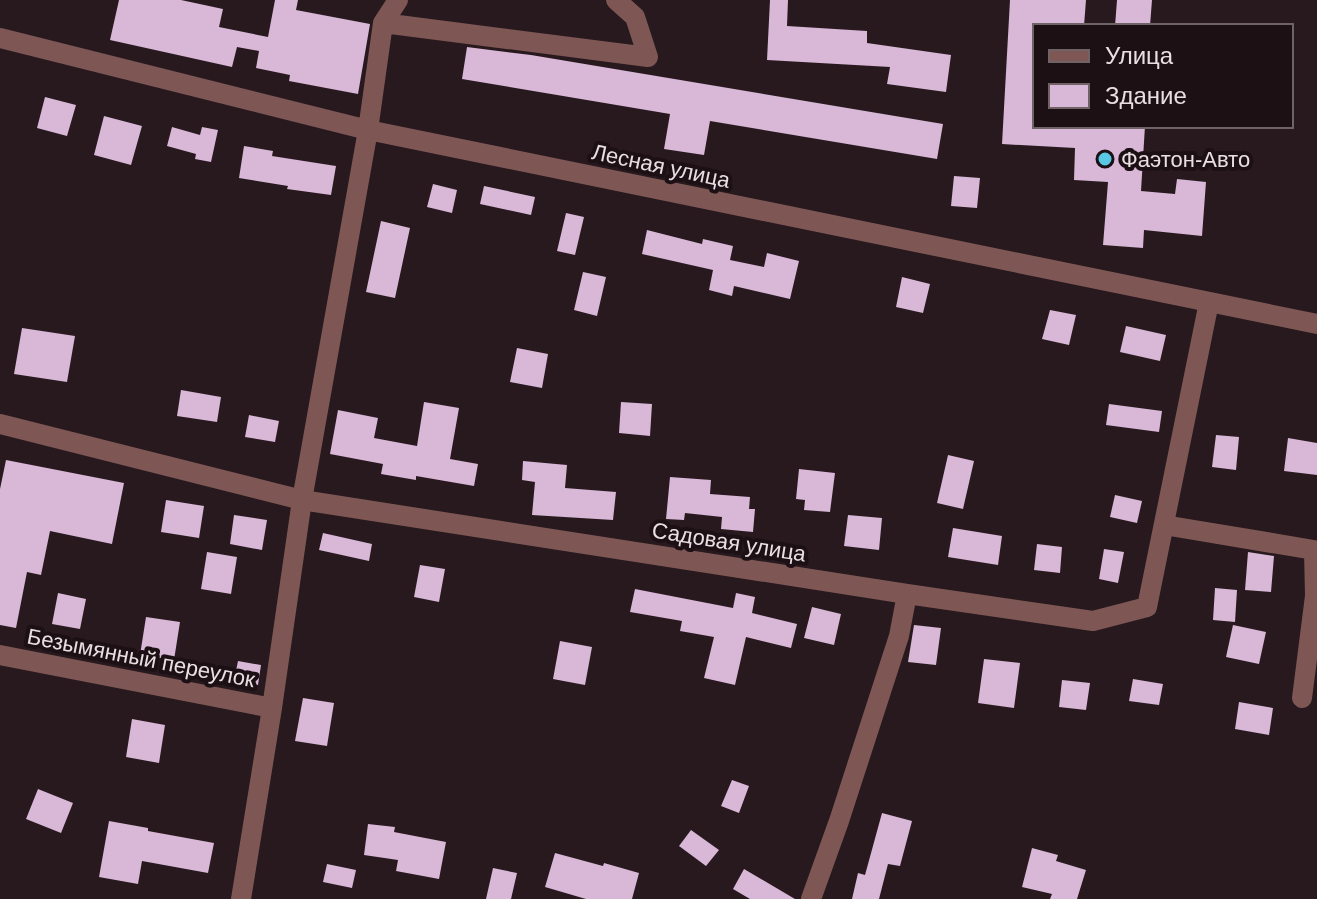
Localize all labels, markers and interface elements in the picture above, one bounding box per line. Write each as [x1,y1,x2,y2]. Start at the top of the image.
legend [1033,24,1293,128]
text: Улица [1105,42,1174,69]
text: Здание [1105,82,1187,109]
street label: Лесная улица [590,139,733,193]
place label: Фаэтон-Авто [1121,147,1250,172]
marker: Фаэтон-Авто [1096,150,1114,168]
street label: Садовая улица [650,517,809,567]
street label: Безымянный переулок [25,624,257,692]

